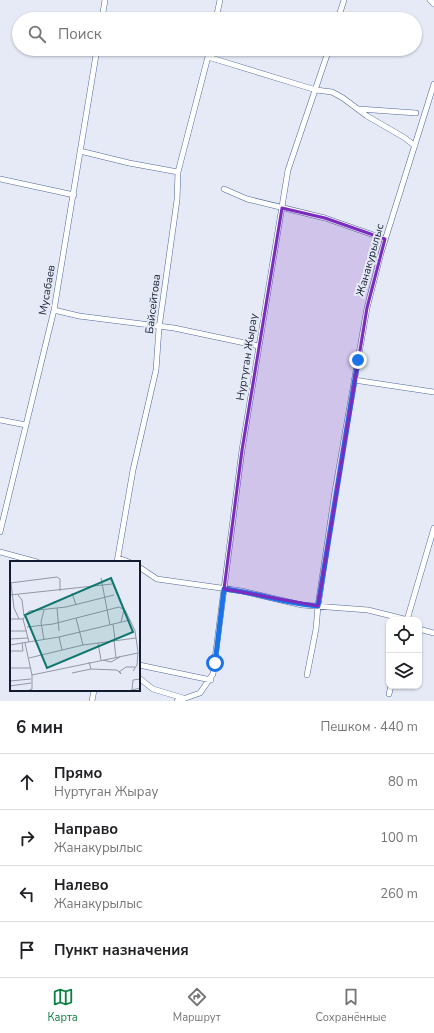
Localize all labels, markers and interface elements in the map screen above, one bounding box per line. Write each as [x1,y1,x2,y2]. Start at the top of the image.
search box [12,12,422,56]
icon: search [26,23,48,45]
text: Поиск [58,24,102,44]
street label: Жанакурылыс [353,222,387,298]
street label: Мусабаев [35,264,59,316]
street label: Байсейтова [142,273,164,335]
street label: Нуртуган Жырау [233,312,261,402]
route end [349,351,367,369]
inset map [10,561,140,691]
map controls [386,617,422,689]
button: locate [386,617,422,653]
button: layers [386,653,422,689]
route start [206,654,224,672]
text: 6 мин [16,716,63,739]
text: Пешком · 440 m [320,718,418,736]
text: Прямо [54,763,102,783]
icon: ahead [16,771,38,793]
text: 80 m [388,773,418,791]
text: Нуртуган Жырау [54,783,158,801]
text: Направо [54,819,118,839]
icon: right [16,827,38,849]
text: 100 m [380,829,418,847]
text: Жанакурылыс [54,839,142,857]
text: Налево [54,875,109,895]
icon: left [16,883,38,905]
text: 260 m [380,885,418,903]
text: Жанакурылыс [54,895,142,913]
icon: arrive [16,939,38,961]
text: Пункт назначения [54,940,189,960]
tab: Карта [47,986,78,1025]
tab: Маршрут [173,986,221,1025]
tab: Сохранённые [315,986,387,1025]

